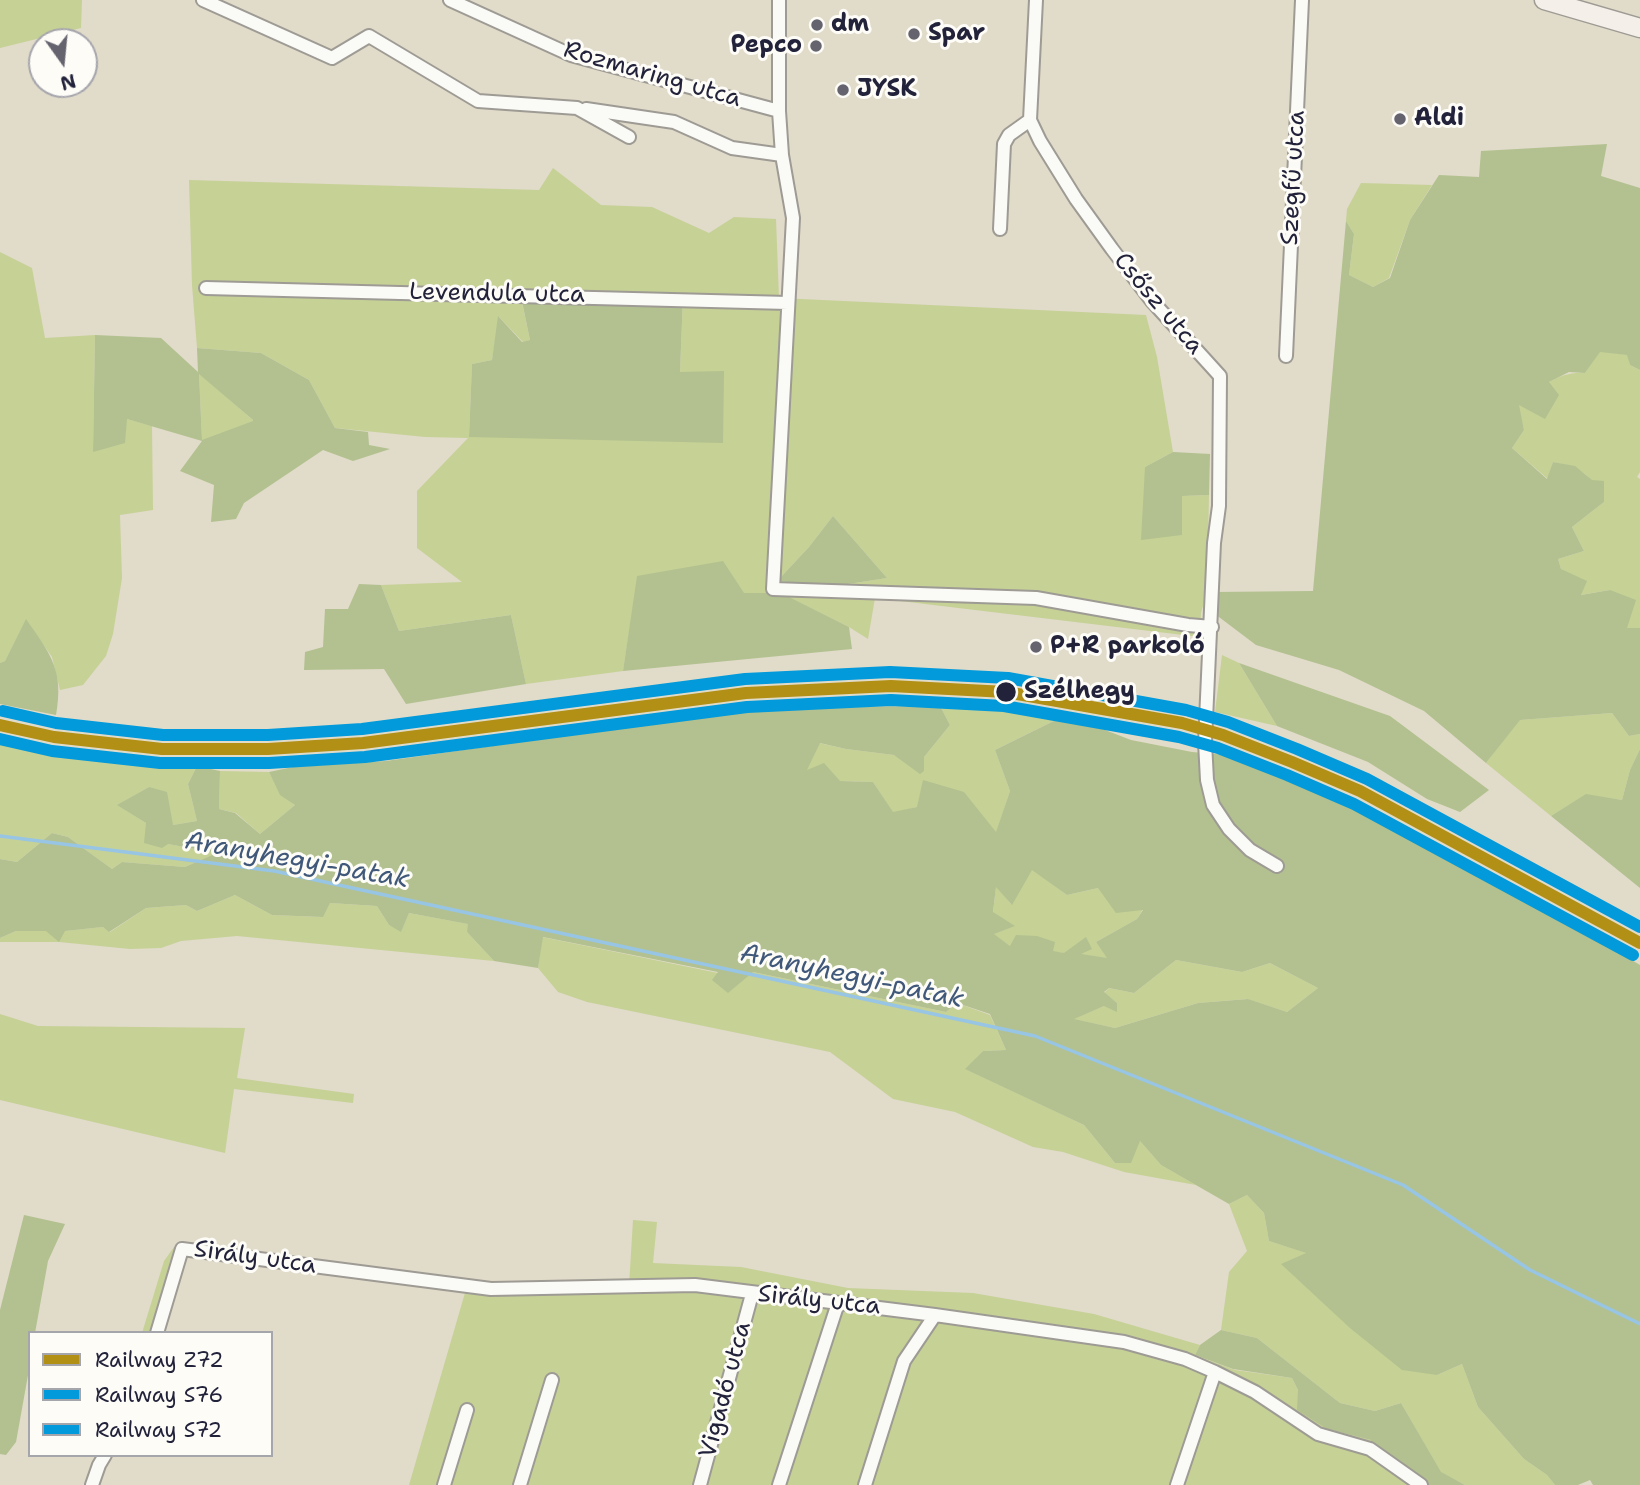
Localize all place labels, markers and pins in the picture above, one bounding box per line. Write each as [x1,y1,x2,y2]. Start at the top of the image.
place label: dm [831,11,869,39]
marker: dm [809,17,825,33]
place label: Spar [928,20,985,48]
marker: Spar [906,26,922,42]
place label: Pepco [731,32,802,60]
marker: Pepco [808,38,824,54]
place label: JYSK [857,76,917,104]
marker: JYSK [835,82,851,98]
place label: Aldi [1414,105,1464,133]
marker: Aldi [1392,111,1408,127]
place label: P+R parkoló [1050,633,1205,661]
marker: P+R parkoló [1028,639,1044,655]
place label: Szélhegy [1024,678,1135,706]
marker: Szélhegy [994,680,1018,704]

